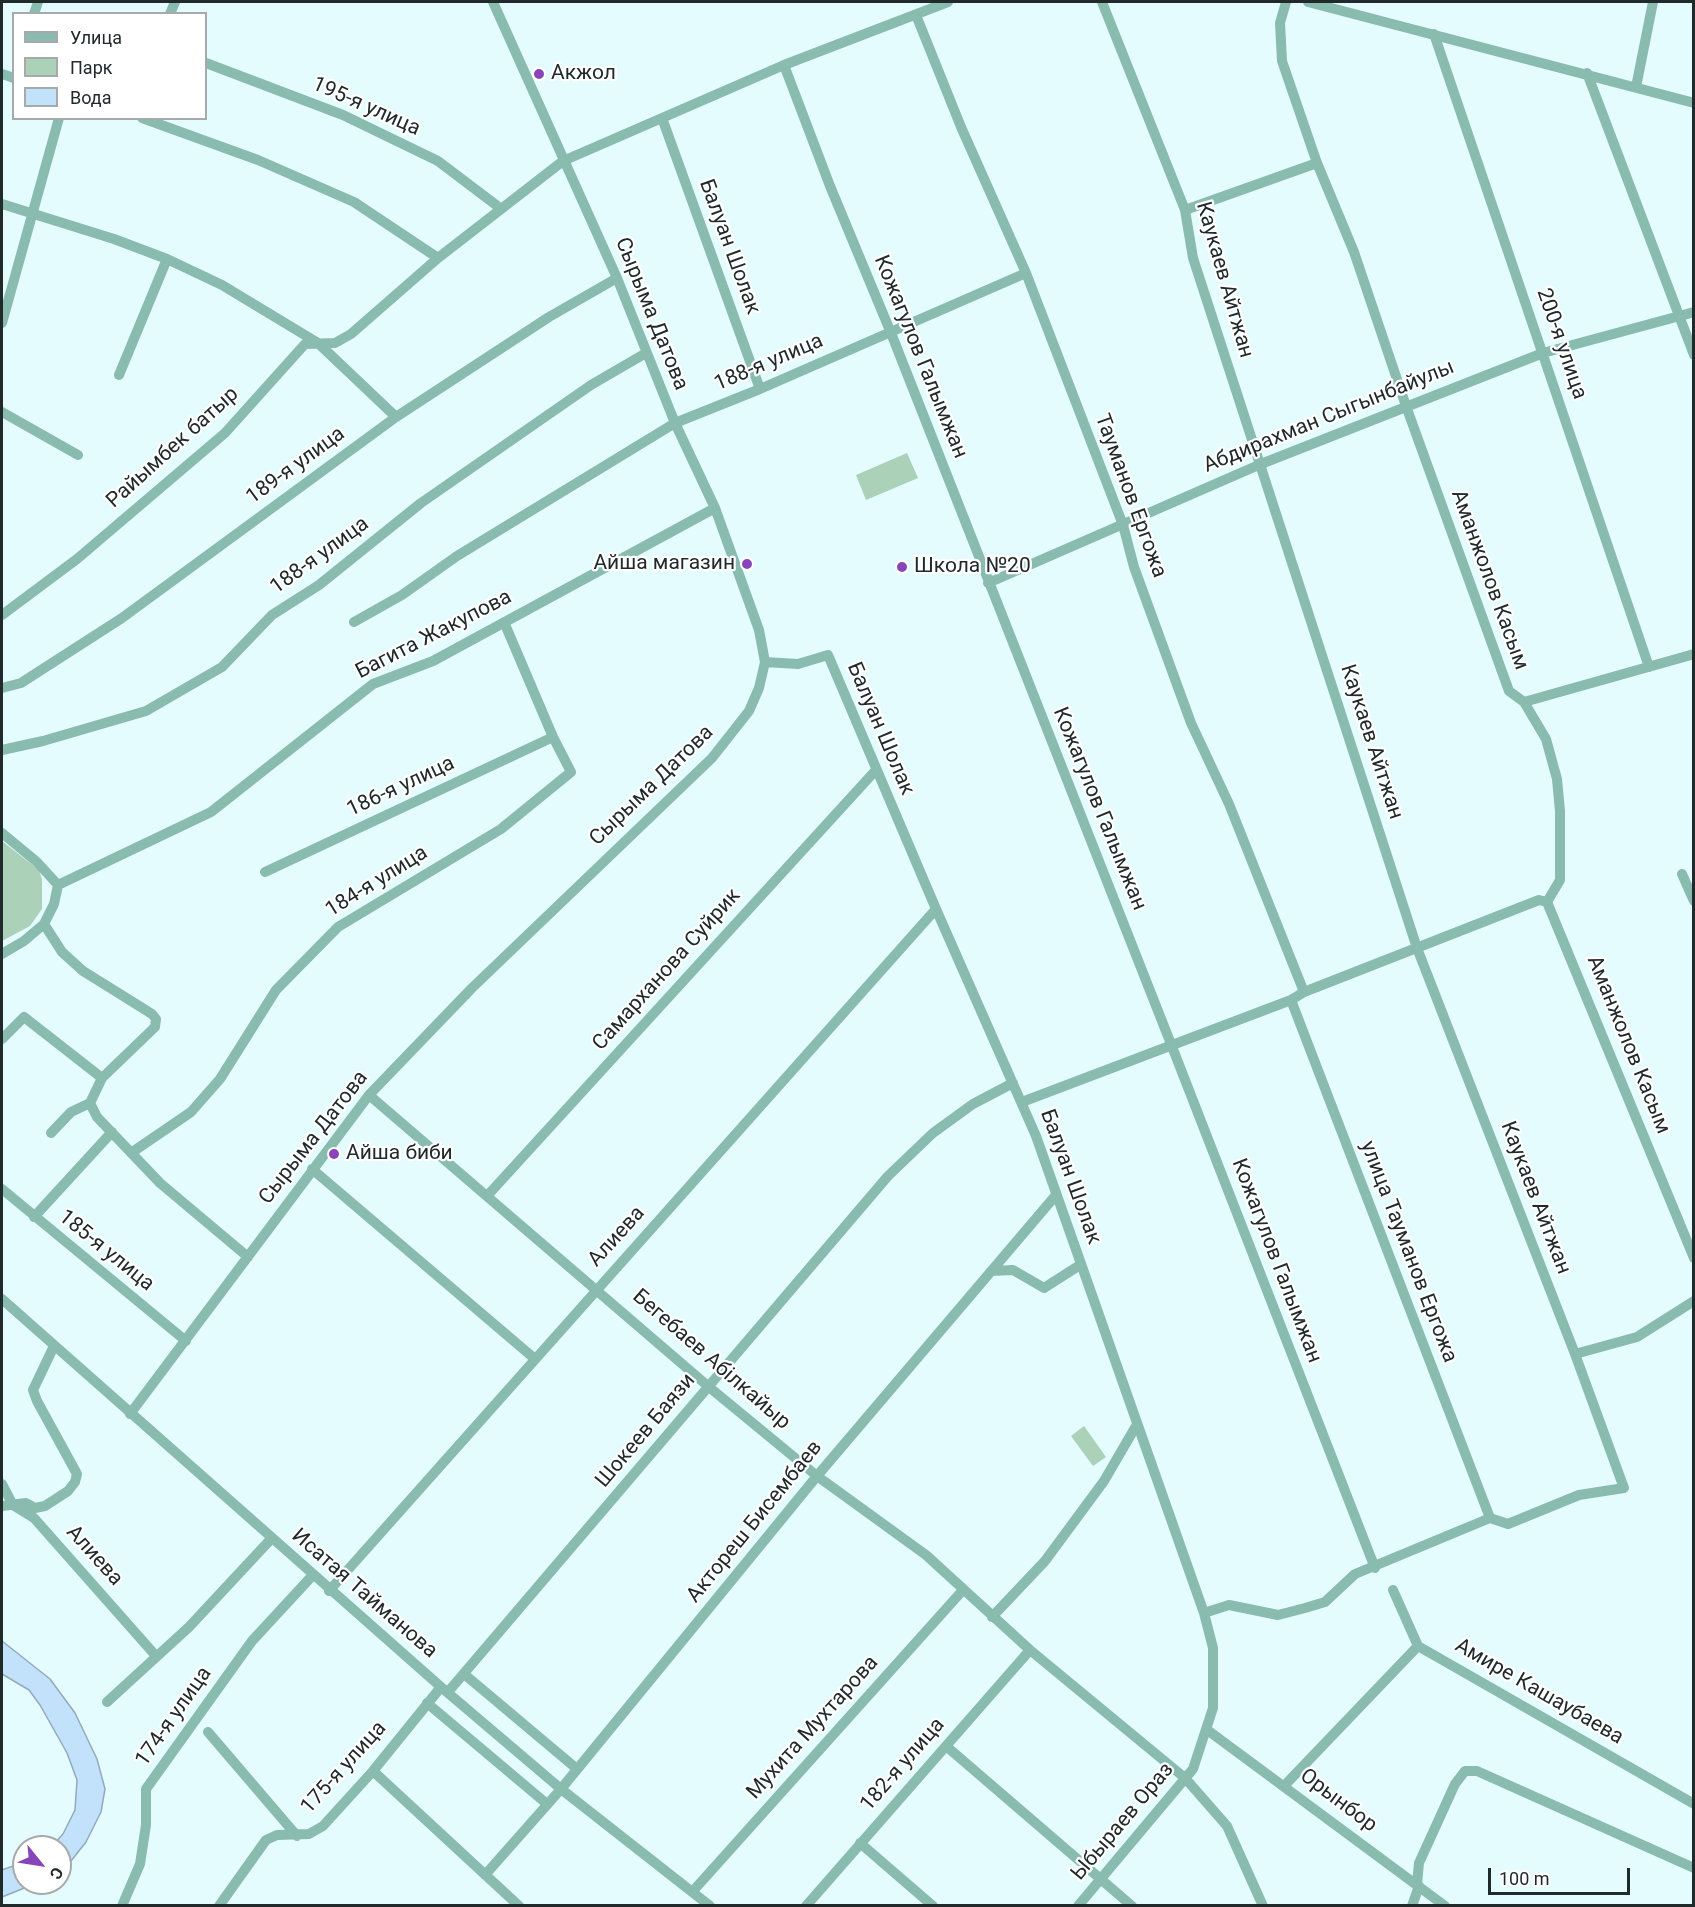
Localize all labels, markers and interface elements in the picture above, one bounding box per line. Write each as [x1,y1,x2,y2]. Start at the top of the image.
legend [12,12,207,120]
text: Улица [70,27,122,48]
text: Парк [70,57,112,78]
place label: Акжол [551,61,616,87]
marker: Акжол [532,67,546,81]
street label: 195-я улица [308,72,424,142]
text: Вода [70,87,112,108]
street label: Балуан Шолак [693,176,765,318]
street label: Каукаев Айтжан [1190,199,1258,361]
street label: Сырыма Датова [609,234,693,394]
street label: Кожагулов Галымжан [868,252,972,462]
street label: 200-я улица [1530,285,1592,403]
street label: 188-я улица [711,329,827,397]
street label: Абдирахман Сыгынбайулы [1200,355,1458,479]
street label: Райымбек батыр [102,382,244,514]
street label: Тауманов Ергожа [1089,411,1171,581]
street label: 189-я улица [242,422,350,510]
street label: Аманжолов Касым [1445,487,1533,673]
street label: 188-я улица [266,512,374,600]
place label: Айша магазин [593,551,735,577]
place label: Школа №20 [914,554,1031,580]
marker: Айша магазин [740,557,754,571]
marker: Школа №20 [895,560,909,574]
street label: Багита Жакупова [352,585,516,685]
street label: Балуан Шолак [841,659,919,799]
street label: Каукаев Айтжан [1334,661,1408,823]
street label: Кожагулов Галымжан [1047,704,1151,914]
street label: Сырыма Датова [585,721,719,851]
street label: 186-я улица [343,751,459,823]
street label: 184-я улица [321,841,433,923]
street label: Самарханова Суйрик [588,884,746,1056]
street label: Аманжолов Касым [1581,952,1675,1138]
street label: Сырыма Датова [254,1066,374,1210]
street label: Балуан Шолак [1034,1106,1106,1248]
street label: Каукаев Айтжан [1494,1118,1576,1278]
street label: улица Тауманов Ергожа [1354,1138,1462,1366]
place label: Айша биби [346,1141,453,1167]
marker: Айша биби [327,1147,341,1161]
street label: Кожагулов Галымжан [1225,1155,1327,1367]
street label: Алиева [583,1202,651,1272]
street label: 185-я улица [53,1205,159,1297]
street label: Бегебаев Абілкайыр [627,1285,795,1435]
street label: Шокеев Баязи [591,1369,701,1493]
street label: Актореш Бисембаев [682,1436,828,1608]
street label: Алиева [60,1521,128,1591]
street label: Исатая Тайманова [286,1524,442,1664]
street label: Амире Кашаубаева [1450,1634,1628,1750]
street label: Мухита Мухтарова [742,1651,884,1805]
street label: 174-я улица [131,1662,217,1772]
street label: 182-я улица [856,1713,950,1817]
street label: 175-я улица [296,1717,392,1819]
street label: Ыбыраев Ораз [1066,1758,1180,1886]
street label: Орынбор [1294,1764,1382,1838]
north arrow [12,1835,72,1895]
scale bar [1491,1856,1634,1894]
text: С [45,1864,67,1883]
text: 100 m [1499,1868,1550,1889]

